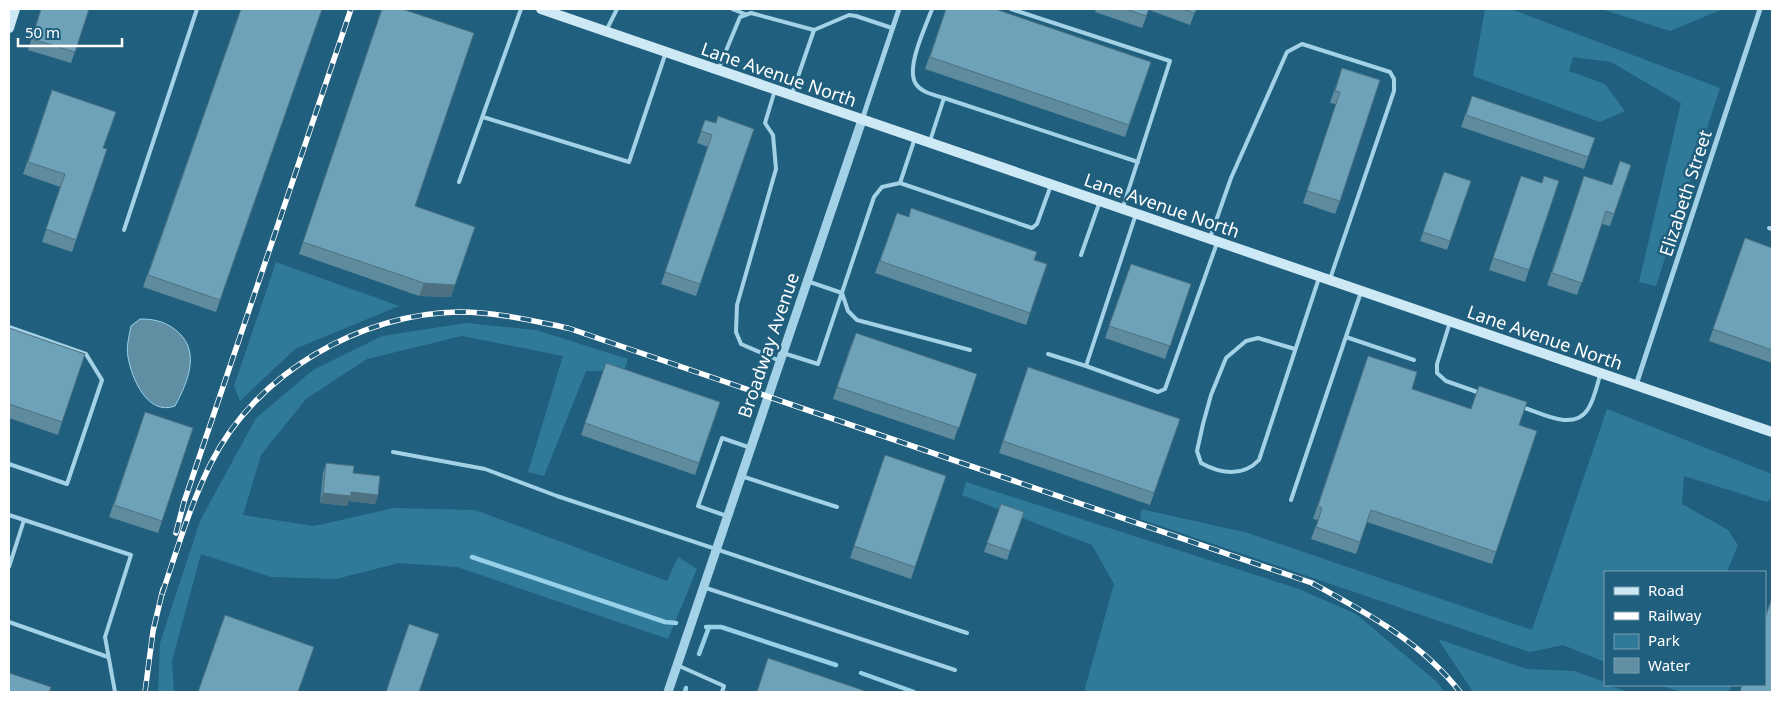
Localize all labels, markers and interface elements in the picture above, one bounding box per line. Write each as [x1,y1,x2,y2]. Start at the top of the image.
scale bar [18,15,121,47]
text: 50 m [25,22,60,42]
street label: Lane Avenue North [698,36,860,112]
street label: Elizabeth Street [1653,126,1717,259]
street label: Lane Avenue North [1081,167,1243,243]
street label: Broadway Avenue [732,269,804,421]
street label: Lane Avenue North [1464,299,1626,375]
legend [1604,571,1766,686]
text: Road [1648,580,1684,600]
text: Railway [1648,605,1702,625]
text: Park [1648,630,1680,650]
text: Water [1648,655,1690,675]

